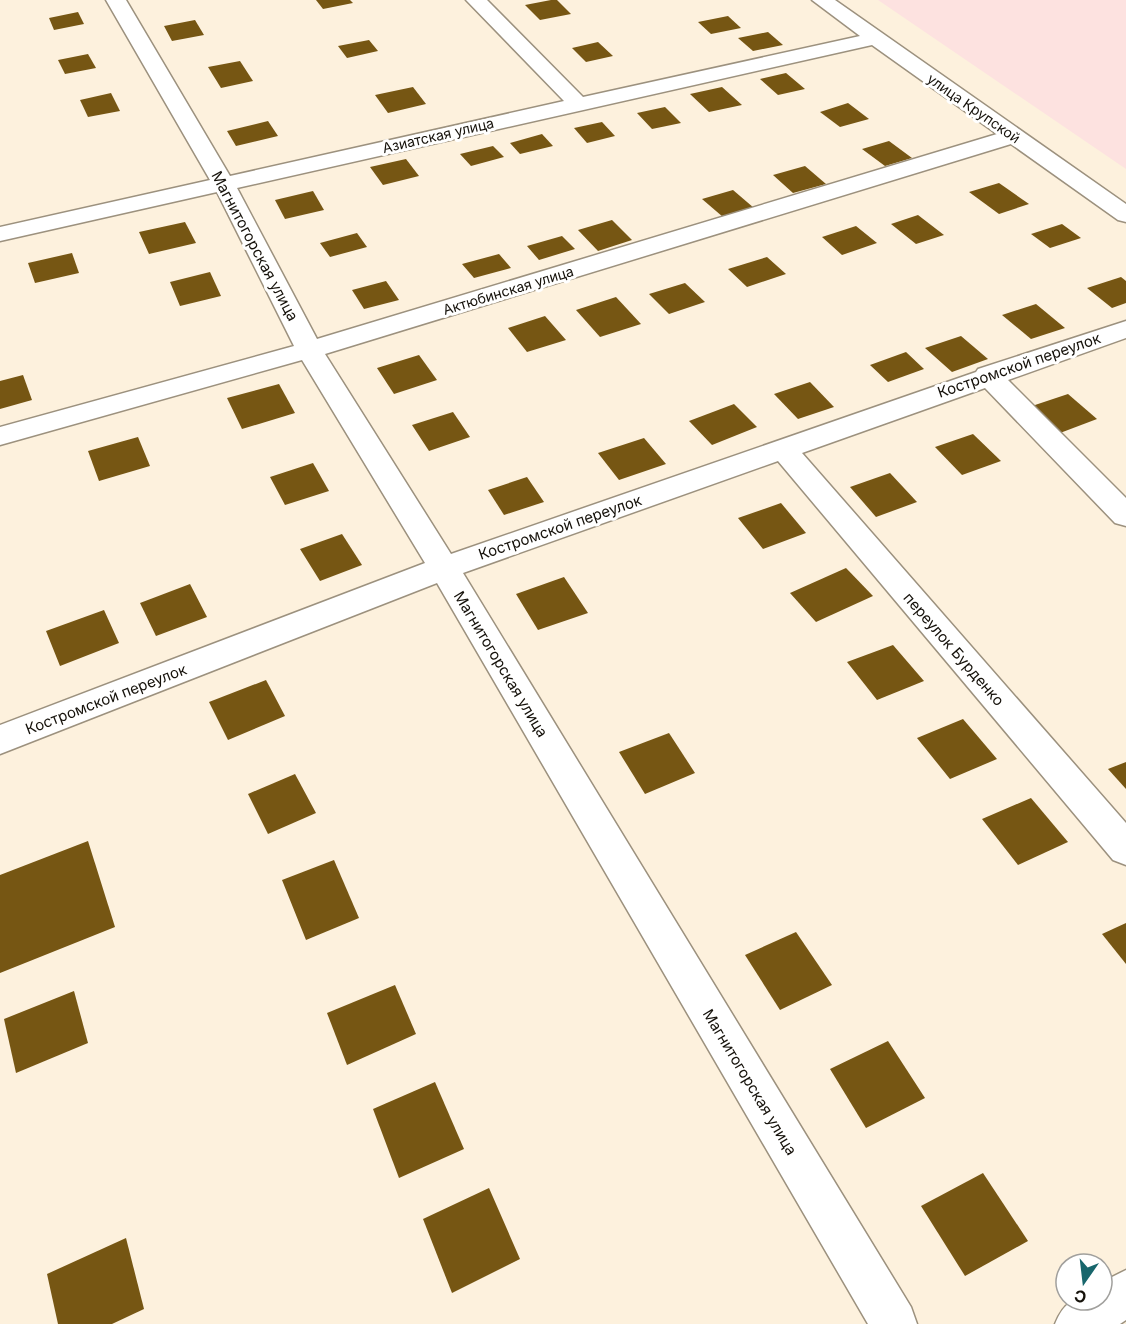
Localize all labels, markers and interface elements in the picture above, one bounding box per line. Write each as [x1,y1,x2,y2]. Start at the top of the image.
street label: улица Крупской [924,70,1024,146]
street label: Азиатская улица [381,114,495,156]
street label: Магнитогорская улица [207,168,303,324]
street label: Актюбинская улица [441,262,575,318]
street label: Костромской переулок [935,328,1103,402]
street label: Костромской переулок [476,490,644,564]
street label: Магнитогорская улица [450,588,552,740]
street label: переулок Бурденко [900,588,1008,710]
street label: Костромской переулок [23,659,189,739]
street label: Магнитогорская улица [699,1006,801,1158]
north arrow [1054,1252,1114,1312]
text: С [1072,1285,1089,1308]

